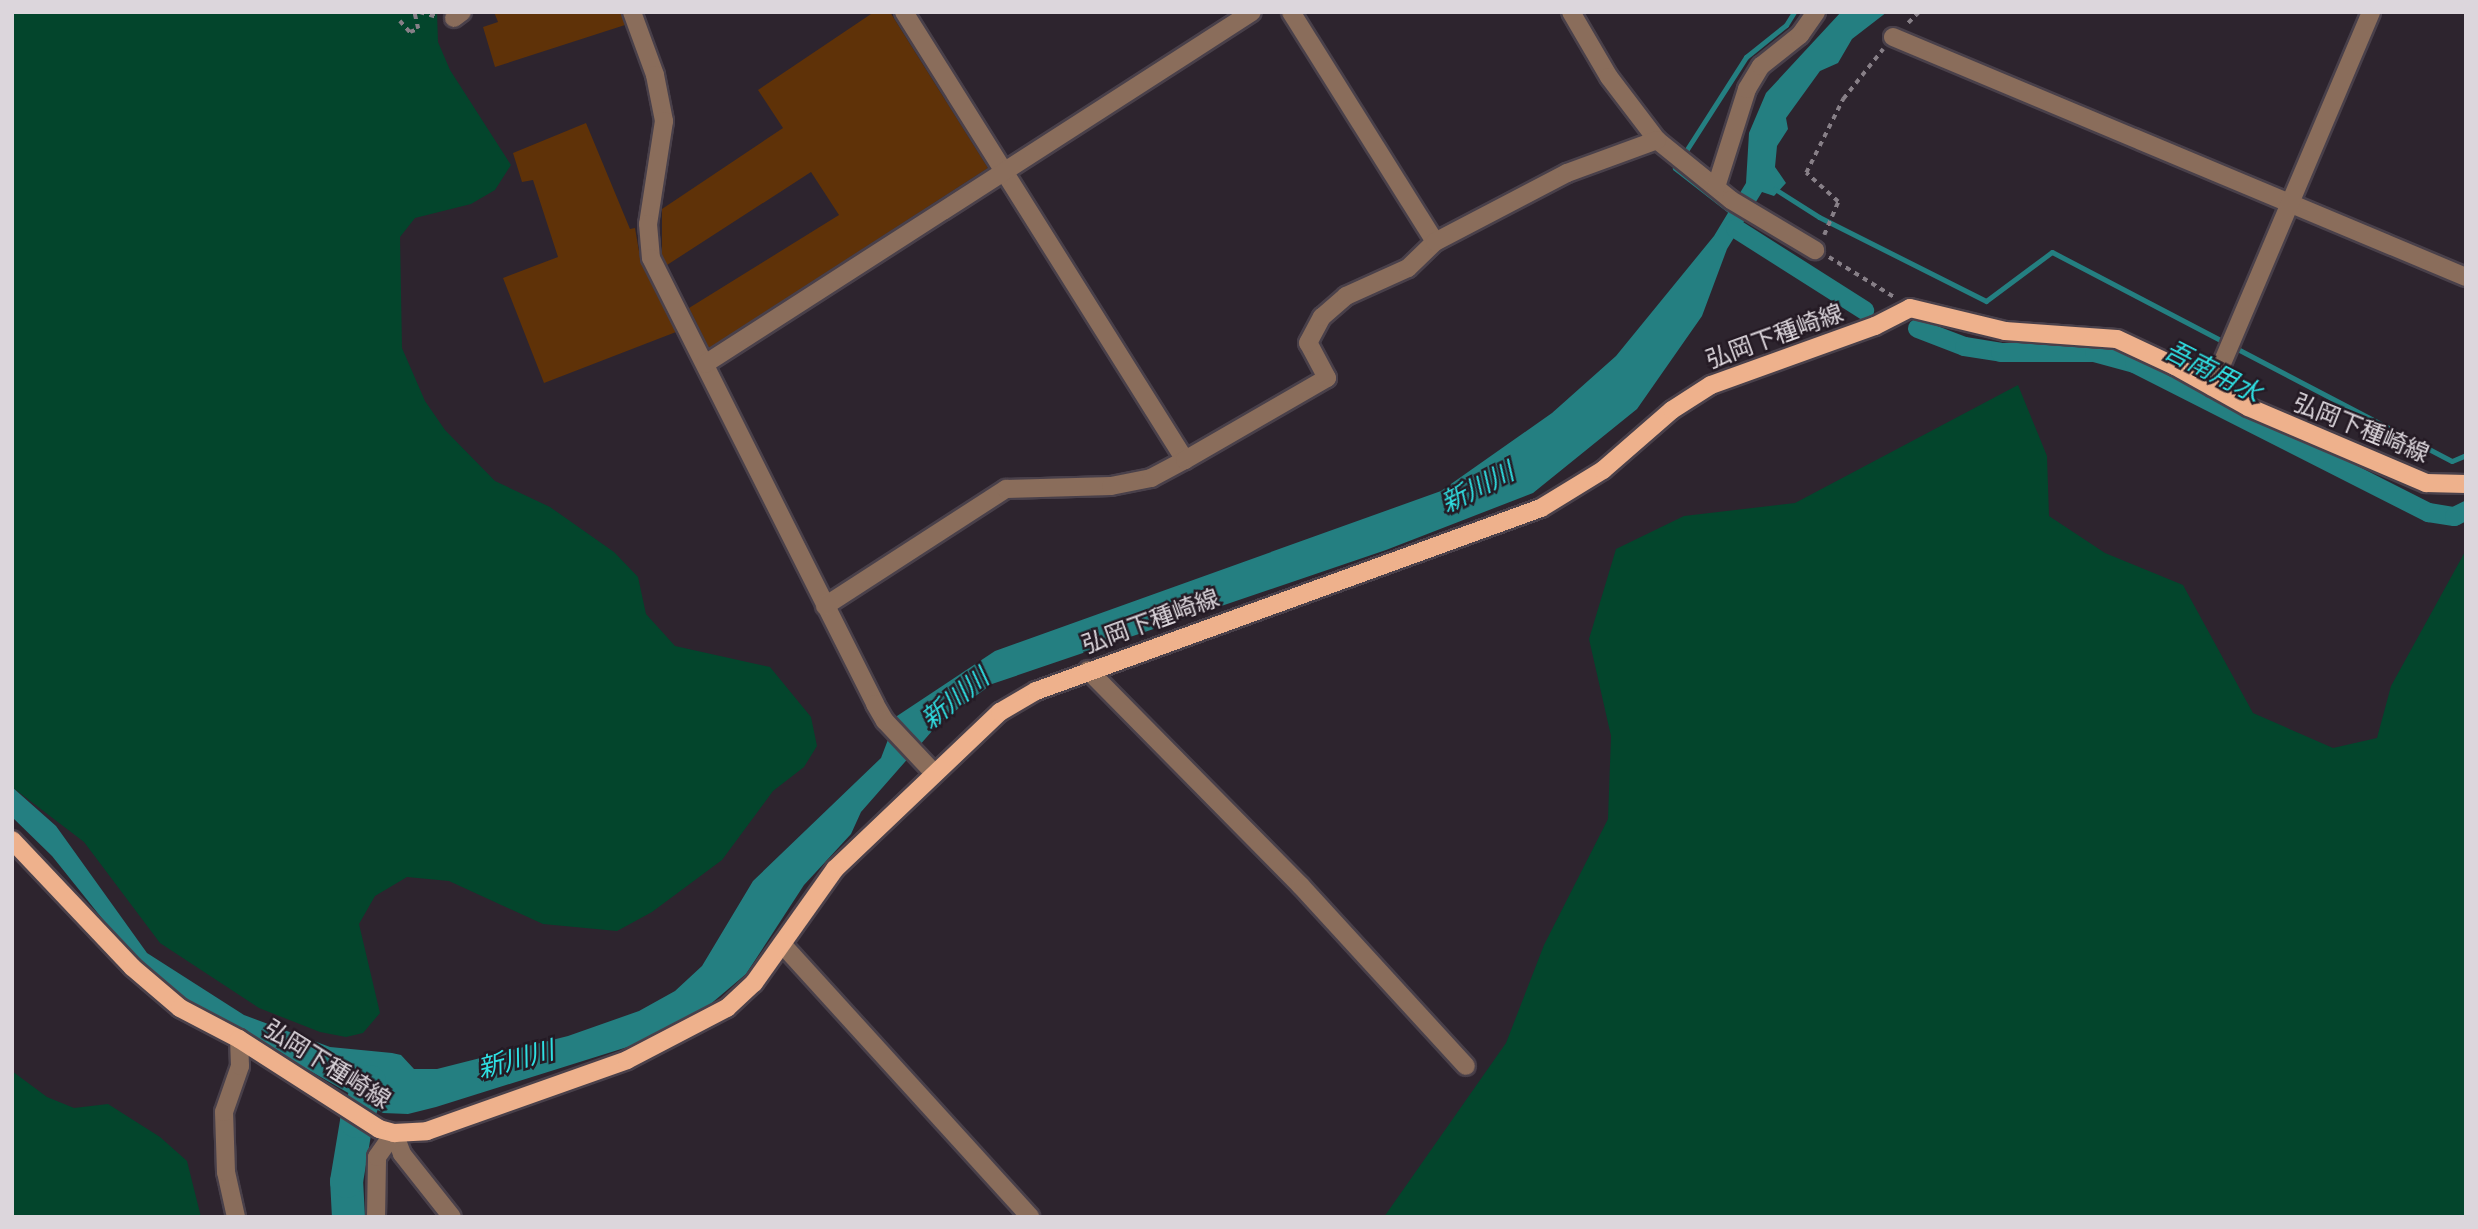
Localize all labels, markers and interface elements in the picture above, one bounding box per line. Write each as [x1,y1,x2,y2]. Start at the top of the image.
street label: 弘岡下種崎線 [1702,299,1848,375]
water label: 吾南用水 [2159,335,2265,411]
street label: 弘岡下種崎線 [2289,389,2433,469]
water label: 新川川 [1436,457,1520,521]
street label: 弘岡下種崎線 [1078,584,1224,660]
water label: 新川川 [916,663,996,737]
street label: 弘岡下種崎線 [258,1015,396,1115]
water label: 新川川 [474,1036,558,1086]

